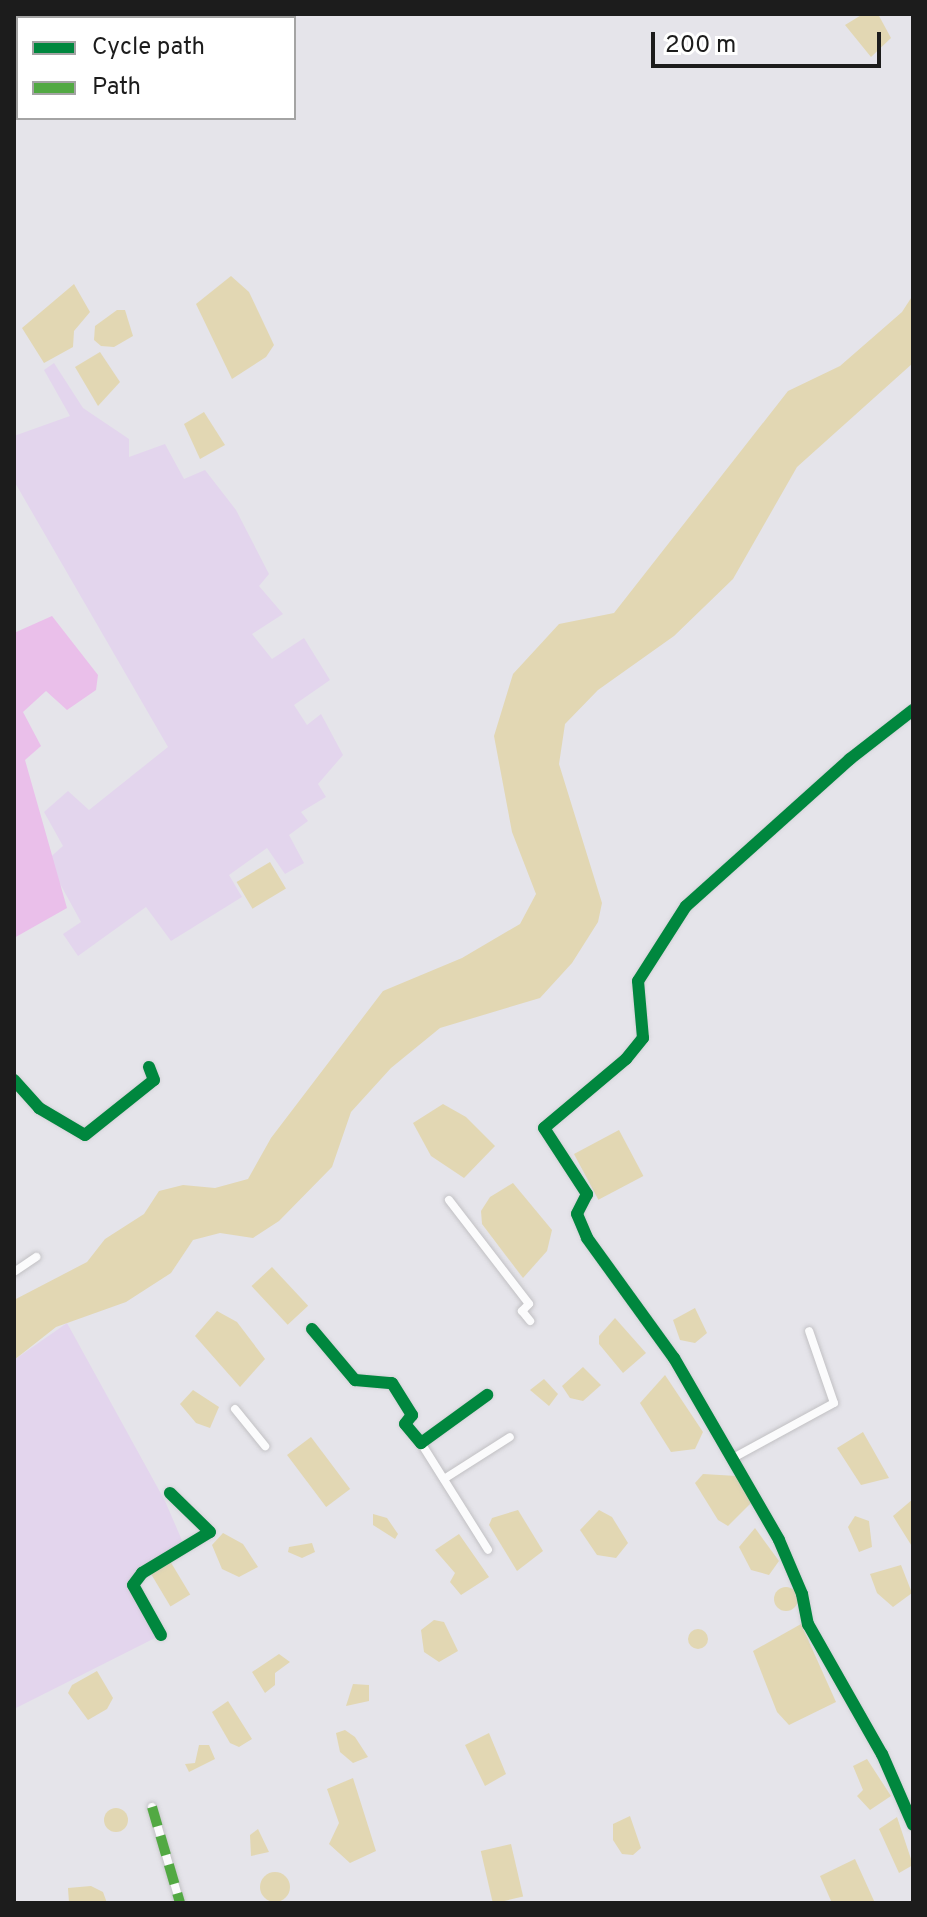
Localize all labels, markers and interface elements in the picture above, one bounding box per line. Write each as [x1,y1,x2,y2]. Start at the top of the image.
legend [16,16,296,120]
scale bar [655,16,885,66]
text: 200 m [665,31,736,61]
text: Cycle path [92,33,205,63]
text: Path [92,73,141,103]

